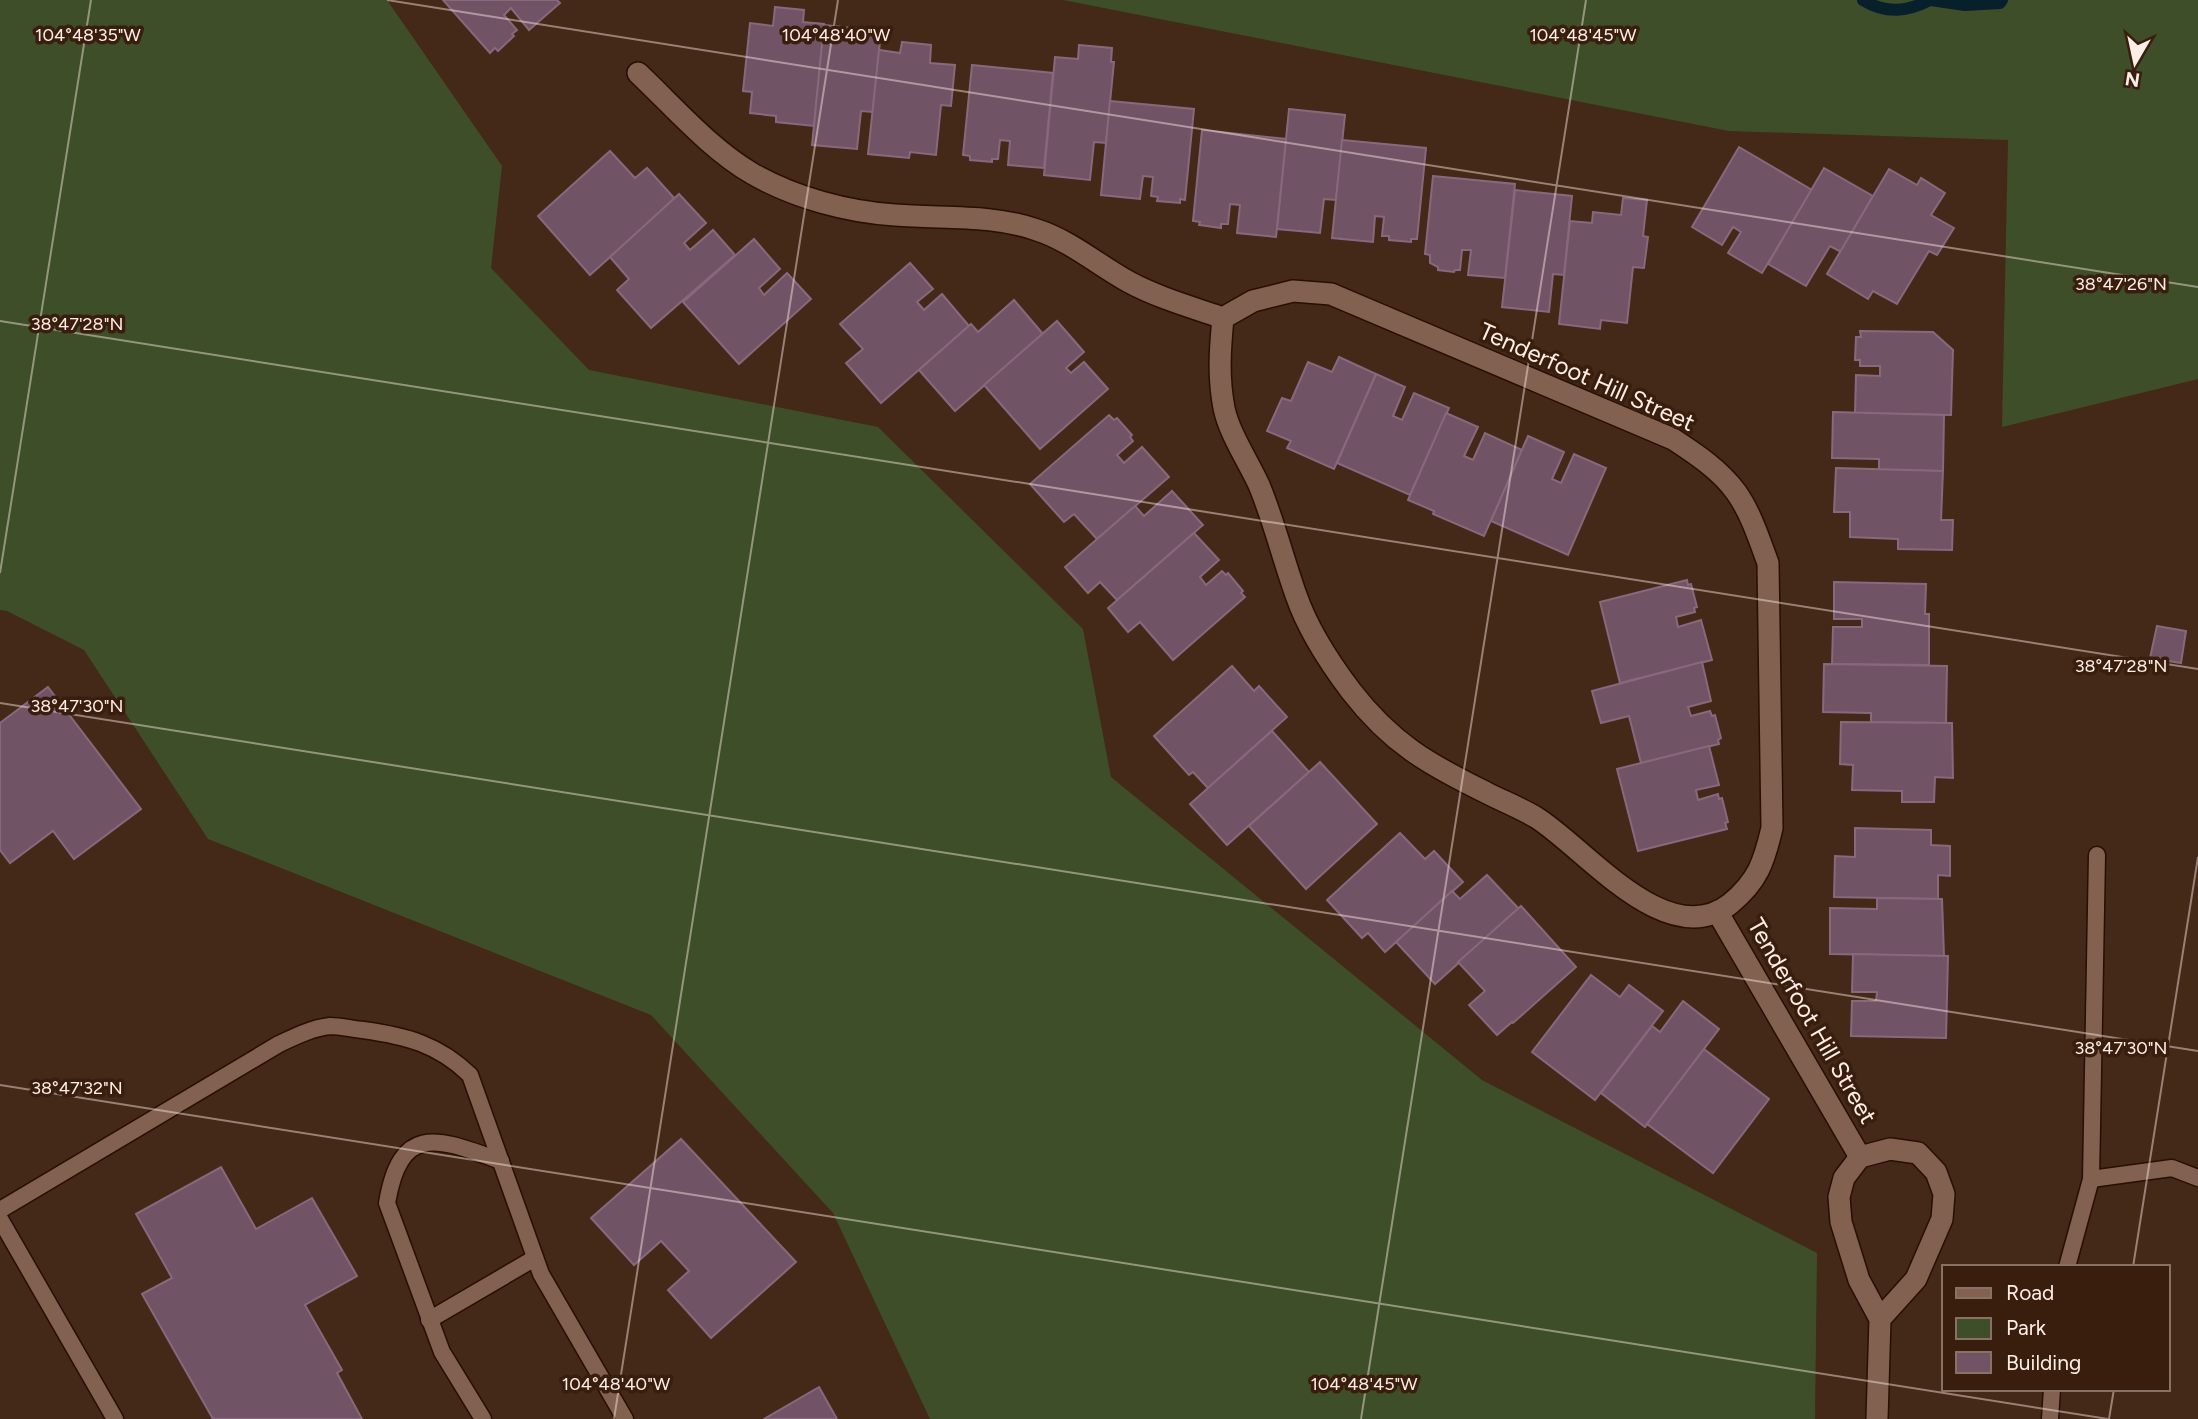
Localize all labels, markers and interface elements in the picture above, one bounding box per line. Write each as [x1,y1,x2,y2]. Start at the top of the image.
text: 104°48'35"W [35,24,142,46]
text: 104°48'40"W [782,24,891,46]
text: 104°48'45"W [1529,24,1637,46]
north arrow [2100,28,2170,98]
text: N [2123,67,2141,92]
text: 38°47'26"N [2075,273,2167,295]
text: 38°47'28"N [31,313,123,335]
street label: Tenderfoot Hill Street [1475,316,1699,437]
text: 38°47'28"N [2075,655,2167,677]
text: 38°47'30"N [31,695,123,717]
street label: Tenderfoot Hill Street [1742,913,1883,1129]
text: 38°47'30"N [2075,1037,2167,1059]
text: 38°47'32"N [31,1077,123,1099]
legend [1942,1265,2170,1391]
text: Road [2006,1280,2054,1305]
text: Park [2006,1315,2047,1340]
text: Building [2006,1350,2081,1375]
text: 104°48'40"W [562,1373,671,1395]
text: 104°48'45"W [1310,1373,1418,1395]

